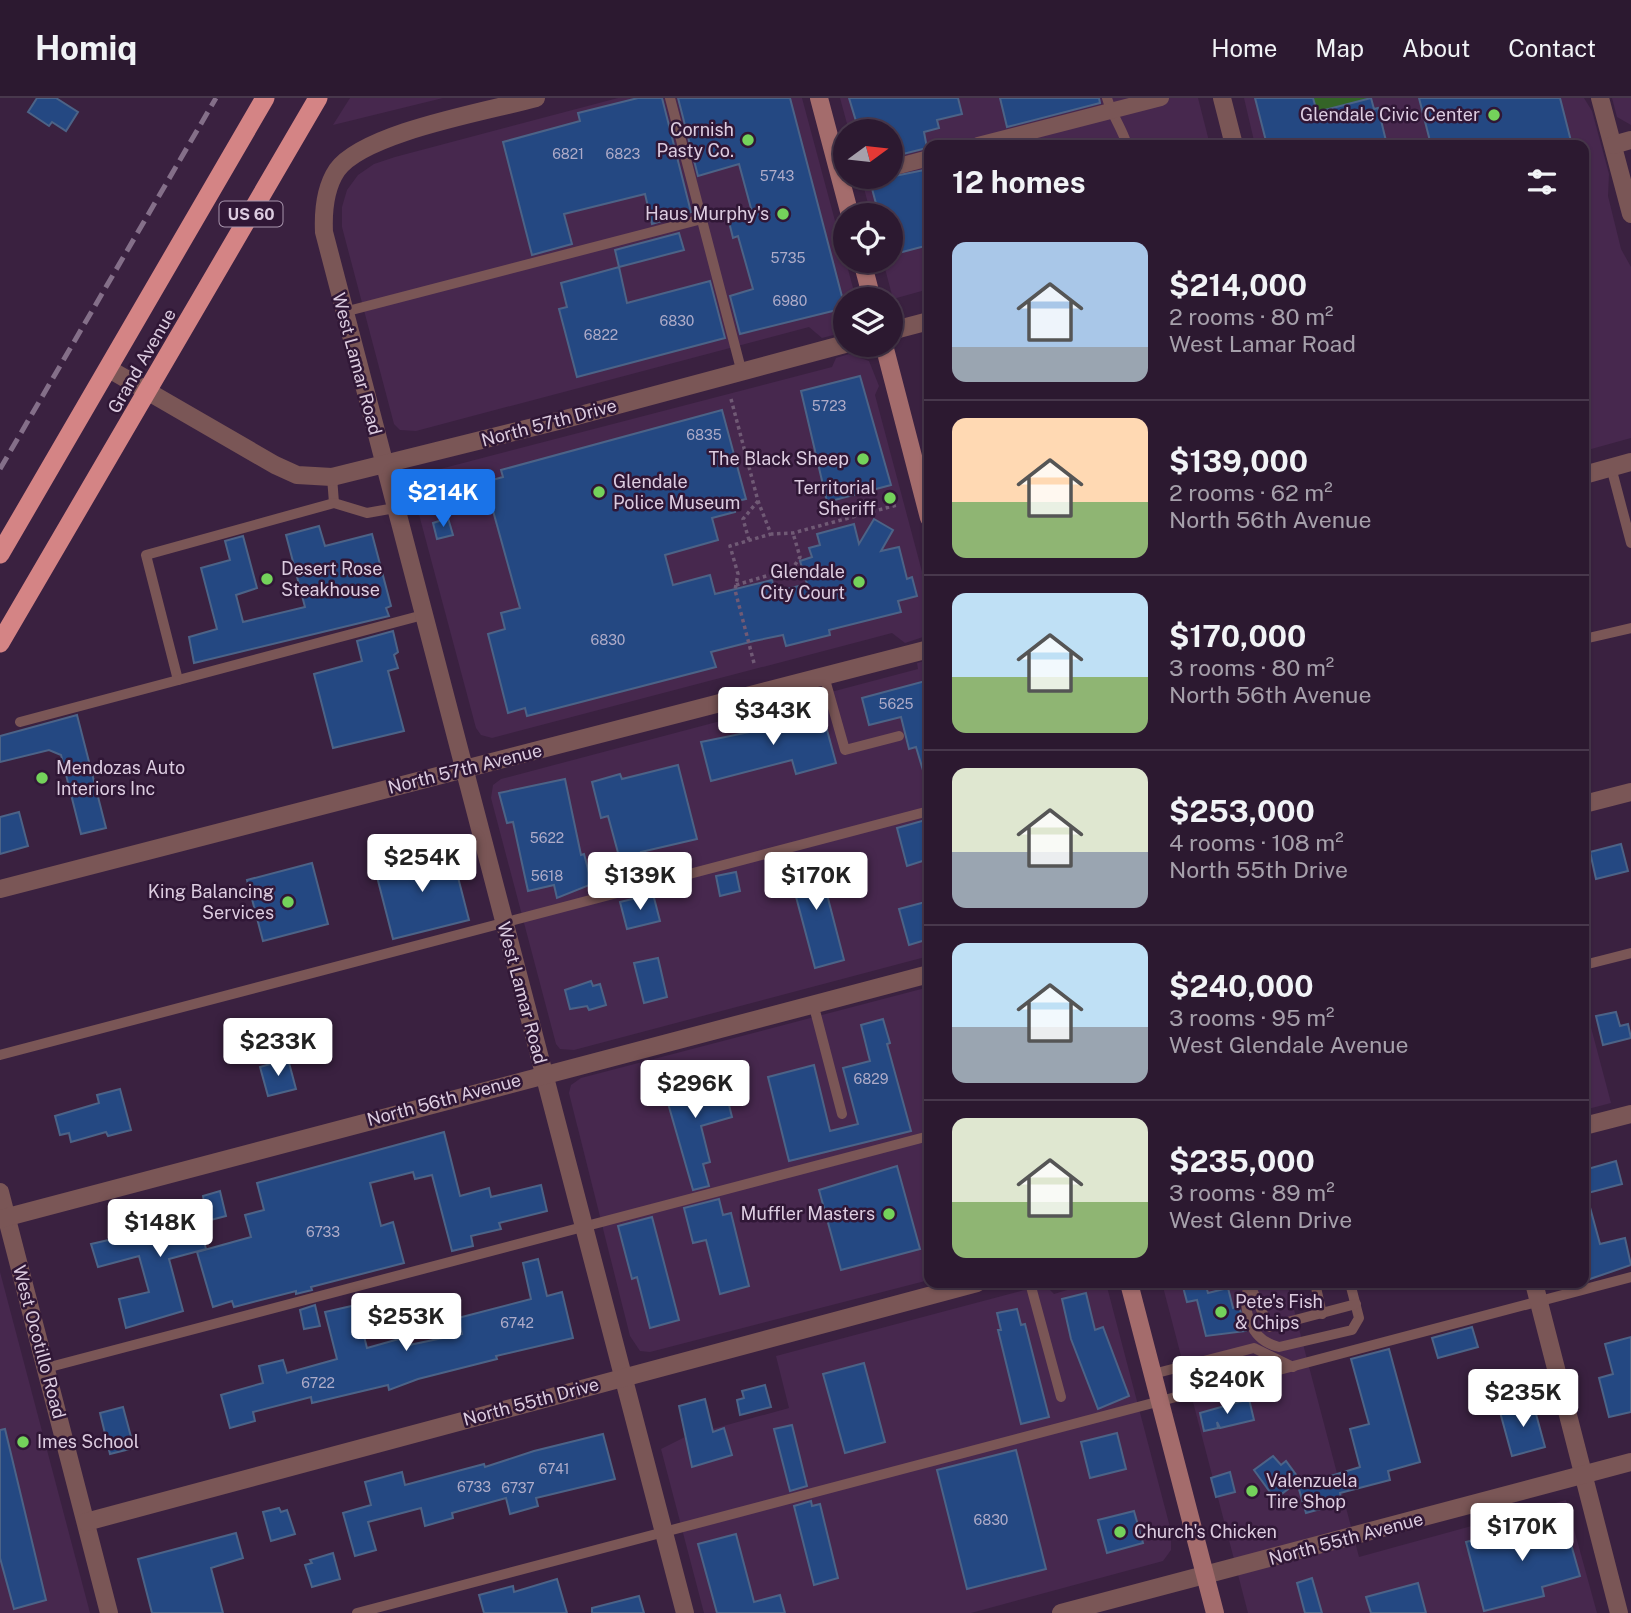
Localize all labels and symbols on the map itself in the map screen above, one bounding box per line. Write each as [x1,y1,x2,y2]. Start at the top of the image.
place label: Glendale Civic Center [1300,104,1480,125]
marker: Glendale Civic Center [1486,107,1502,123]
place label: Cornish Pasty Co. [656,119,734,161]
north arrow [833,119,903,189]
marker: Cornish Pasty Co. [740,132,756,148]
house number: 6821 [552,146,584,162]
house number: 6823 [606,146,641,162]
house number: 5743 [760,168,794,184]
road number: US 60 [219,202,282,226]
place label: Haus Murphy's [645,203,769,224]
marker: Haus Murphy's [775,206,791,222]
house number: 5735 [771,250,805,266]
street label: West Lamar Road [328,290,387,437]
house number: 6980 [773,293,807,309]
street label: Grand Avenue [103,305,180,417]
house number: 6830 [660,313,694,329]
house number: 6822 [584,327,618,343]
street label: North 57th Drive [479,394,619,451]
house number: 5723 [812,398,846,414]
house number: 6835 [686,427,722,443]
place label: The Black Sheep [708,448,849,469]
marker: The Black Sheep [855,451,871,467]
pin: $214K [394,470,492,529]
place label: Glendale Police Museum [613,471,740,513]
place label: Territorial Sheriff [794,477,876,519]
marker: Glendale Police Museum [591,484,607,500]
marker: Territorial Sheriff [882,490,898,506]
place label: Desert Rose Steakhouse [281,558,382,600]
place label: Glendale City Court [760,561,845,603]
marker: Desert Rose Steakhouse [259,571,275,587]
marker: Glendale City Court [851,574,867,590]
house number: 6830 [591,632,625,648]
pin: $343K [724,688,822,747]
house number: 5625 [879,696,914,712]
street label: North 57th Avenue [386,739,544,798]
place label: Mendozas Auto Interiors Inc [56,757,185,799]
marker: Mendozas Auto Interiors Inc [34,770,50,786]
house number: 5622 [530,830,564,846]
pin: $254K [373,834,471,894]
pin: $139K [591,852,689,912]
pin: $170K [767,852,865,912]
house number: 5618 [531,868,563,884]
place label: King Balancing Services [148,881,274,923]
marker: King Balancing Services [280,894,296,910]
street label: West Lamar Road [493,919,552,1066]
pin: $233K [229,1018,327,1078]
pin: $296K [646,1060,744,1120]
street label: North 56th Avenue [365,1069,523,1130]
house number: 6829 [854,1071,889,1087]
pin: $148K [111,1200,209,1259]
place label: Muffler Masters [741,1203,875,1224]
marker: Muffler Masters [881,1206,897,1222]
house number: 6733 [306,1224,340,1240]
street label: West Ocotillo Road [9,1263,70,1421]
place label: Pete's Fish & Chips [1235,1291,1323,1333]
pin: $253K [357,1294,455,1353]
marker: Pete's Fish & Chips [1213,1304,1229,1320]
house number: 6742 [500,1315,534,1331]
pin: $240K [1178,1356,1276,1416]
pin: $235K [1474,1370,1572,1429]
street label: North 55th Drive [461,1373,601,1430]
house number: 6722 [301,1375,335,1391]
place label: Imes School [37,1431,139,1452]
marker: Imes School [15,1434,31,1450]
house number: 6741 [539,1461,570,1477]
place label: Valenzuela Tire Shop [1266,1470,1357,1512]
house number: 6733 [457,1479,491,1495]
house number: 6737 [501,1480,535,1496]
marker: Valenzuela Tire Shop [1244,1483,1260,1499]
pin: $170K [1473,1504,1571,1563]
street label: North 55th Avenue [1266,1508,1425,1569]
house number: 6830 [974,1512,1008,1528]
place label: Church's Chicken [1134,1521,1277,1542]
marker: Church's Chicken [1112,1524,1128,1540]

